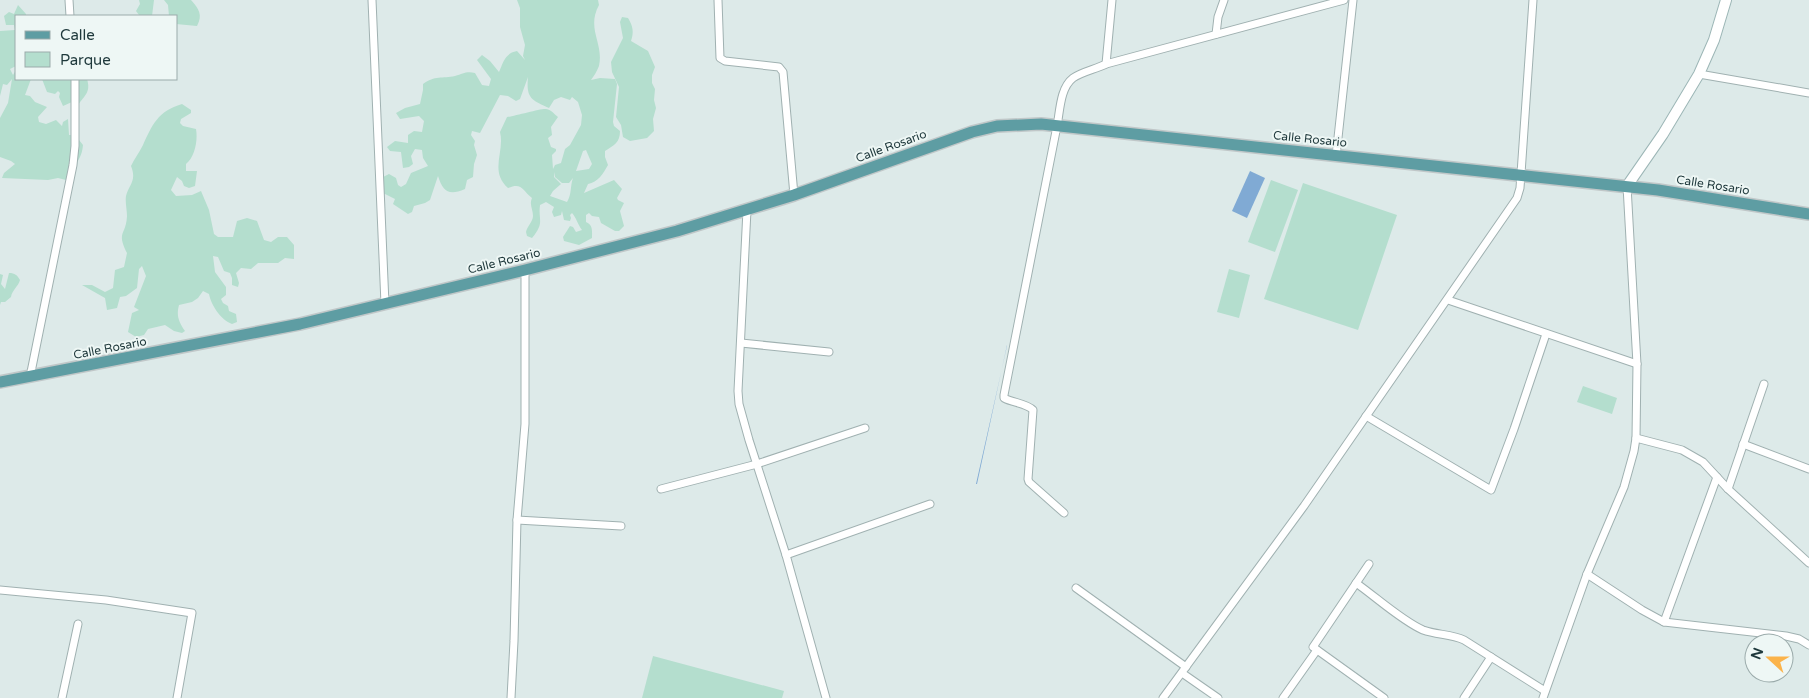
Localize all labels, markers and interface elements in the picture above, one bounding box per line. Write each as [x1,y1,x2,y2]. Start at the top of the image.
legend [15,15,178,80]
text: Calle [60,26,95,44]
text: Parque [60,51,111,69]
street label: Calle Rosario [854,127,928,165]
street label: Calle Rosario [1272,128,1348,150]
street label: Calle Rosario [1675,172,1751,198]
street label: Calle Rosario [466,245,542,277]
street label: Calle Rosario [72,334,148,362]
north arrow [1744,633,1794,683]
text: N [1747,645,1767,662]

